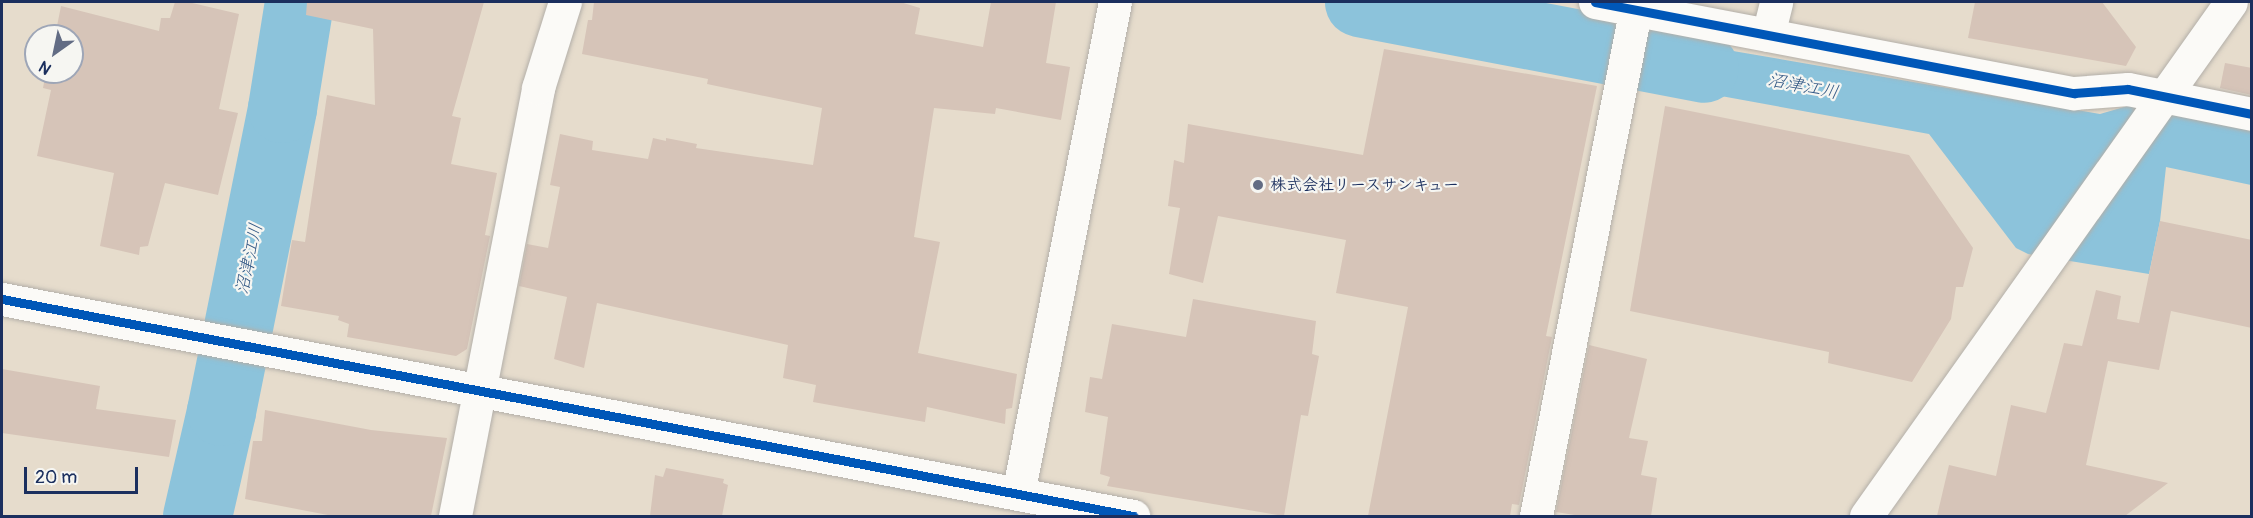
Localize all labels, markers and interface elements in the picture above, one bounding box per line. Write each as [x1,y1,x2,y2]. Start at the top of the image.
north arrow [24,24,84,84]
text: N [35,56,55,79]
water label: 沼津江川 [1766,70,1840,104]
place label: 株式会社リースサンキュー [1270,175,1462,195]
marker: 株式会社リースサンキュー [1251,178,1265,192]
water label: 沼津江川 [232,222,268,296]
scale bar [27,455,141,493]
text: 20 m [35,466,77,489]

